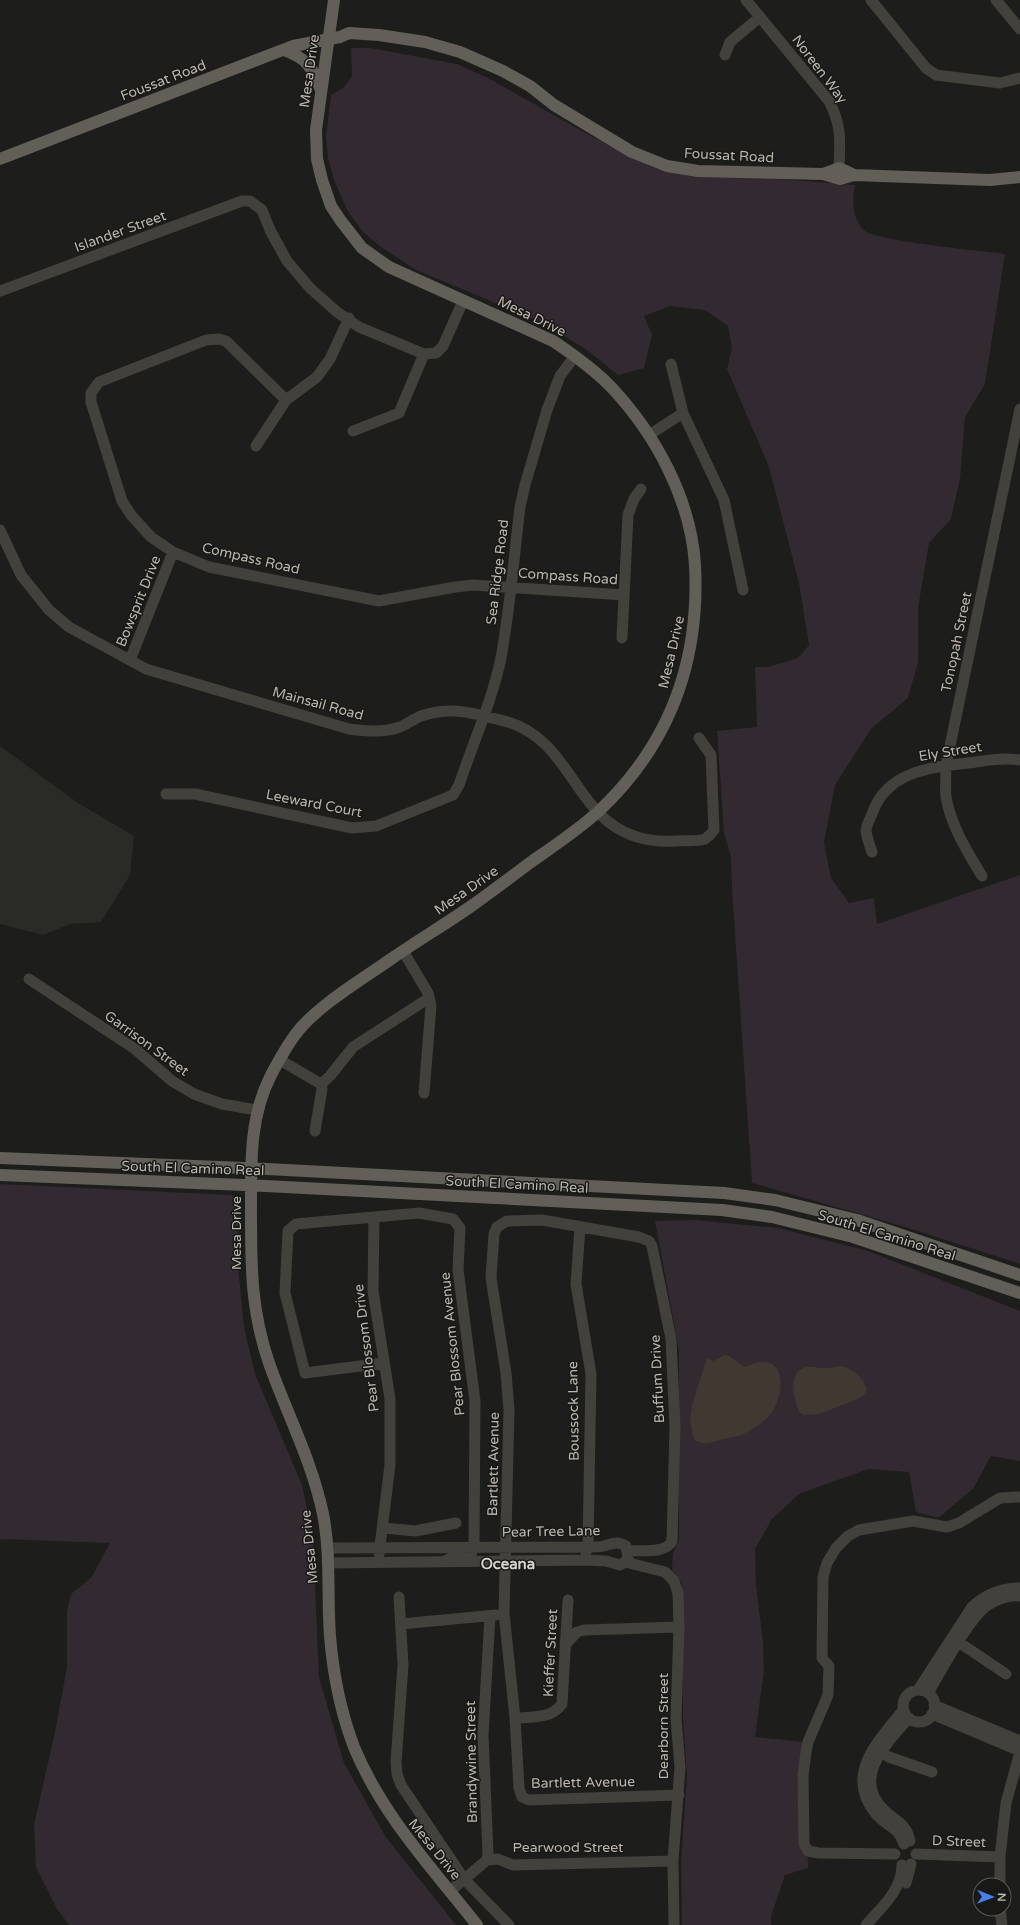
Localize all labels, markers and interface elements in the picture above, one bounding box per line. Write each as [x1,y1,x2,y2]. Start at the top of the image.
street label: Noreen Way [788,32,851,107]
street label: Mesa Drive [296,33,323,109]
street label: Foussat Road [118,56,208,105]
street label: Foussat Road [683,145,775,166]
street label: Islander Street [72,207,169,256]
street label: Mesa Drive [495,293,569,340]
street label: Sea Ridge Road [483,518,512,626]
street label: Compass Road [200,539,301,578]
street label: Bowsprit Drive [112,553,165,649]
street label: Compass Road [518,565,618,588]
street label: Tonopah Street [938,590,976,694]
street label: Mesa Drive [655,614,688,690]
street label: Mainsail Road [270,683,365,724]
street label: Ely Street [917,738,983,765]
street label: Leeward Court [264,786,364,821]
street label: Mesa Drive [431,862,502,919]
street label: Garrison Street [101,1007,193,1080]
street label: South El Camino Real [121,1158,265,1179]
street label: South El Camino Real [445,1172,589,1197]
street label: Mesa Drive [228,1196,245,1270]
street label: South El Camino Real [816,1206,958,1265]
street label: Pear Blossom Avenue [437,1271,468,1417]
street label: Pear Blossom Drive [350,1283,383,1413]
street label: Buffum Drive [647,1334,668,1424]
street label: Boussock Lane [564,1361,583,1461]
street label: Bartlett Avenue [484,1412,503,1516]
street label: Mesa Drive [297,1509,322,1585]
street label: Pear Tree Lane [502,1522,601,1541]
district label: Oceana [481,1555,535,1573]
street label: Kieffer Street [540,1608,561,1697]
street label: Dearborn Street [655,1672,672,1779]
street label: Brandywine Street [462,1700,481,1823]
street label: Bartlett Avenue [531,1773,635,1792]
street label: Mesa Drive [405,1815,465,1883]
street label: D Street [932,1832,987,1851]
street label: Pearwood Street [513,1839,624,1856]
north arrow [972,1877,1012,1917]
text: N [995,1893,1008,1902]

